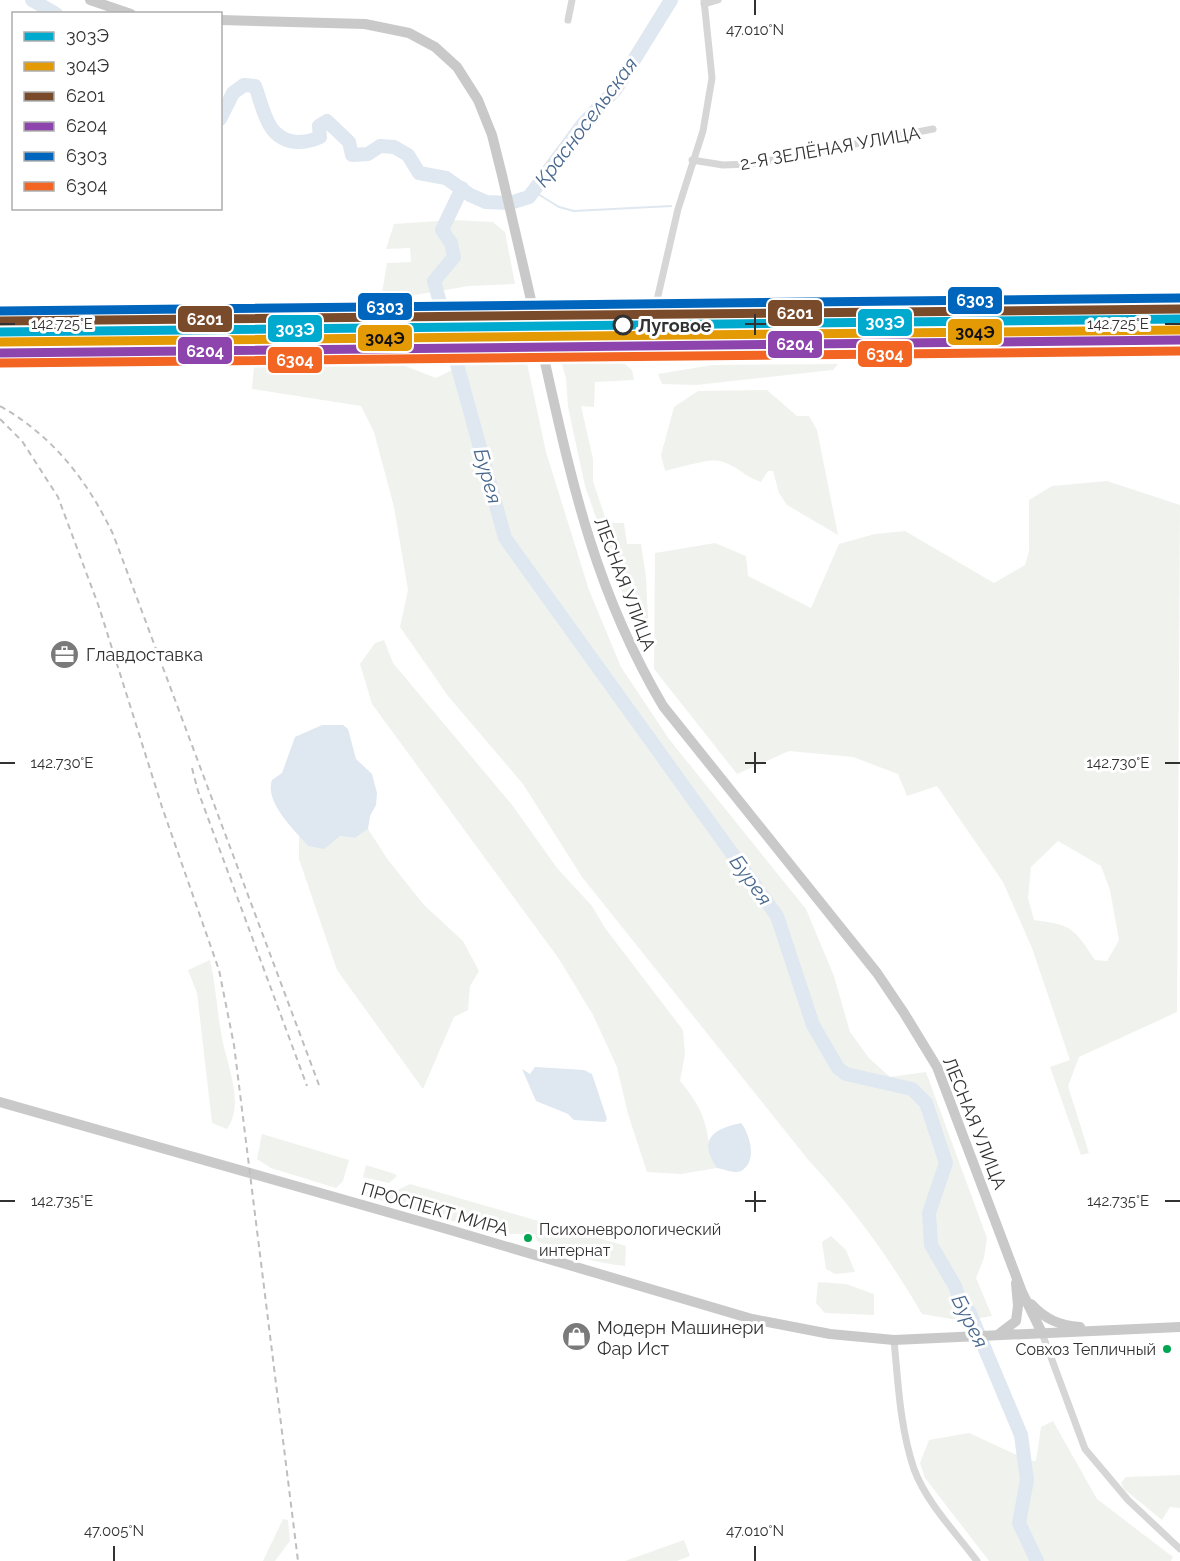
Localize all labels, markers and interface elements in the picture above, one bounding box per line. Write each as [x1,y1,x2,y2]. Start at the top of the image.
legend [12,12,222,210]
text: 47.010°N [726,21,784,39]
text: 303Э [66,25,109,46]
water label: Красносельская [529,52,643,191]
text: 304Э [66,55,109,76]
text: 6201 [66,85,105,106]
text: 6204 [66,115,107,136]
street label: 2-Я ЗЕЛЁНАЯ УЛИЦА [738,122,922,174]
text: 6303 [66,145,107,166]
text: 6304 [66,175,107,196]
line badge: 6303 [947,286,1003,315]
text: 6303 [956,291,994,310]
line badge: 6303 [357,292,413,321]
text: 6303 [366,298,404,317]
line badge: 6201 [767,299,823,327]
text: 6201 [777,304,813,323]
line badge: 6201 [177,305,233,333]
line badge: 303Э [857,308,913,337]
text: 6201 [187,310,223,329]
text: 303Э [865,313,905,332]
line badge: 303Э [267,314,323,343]
text: 142.725°E [31,315,93,333]
marker: Луговое [613,315,633,335]
place label: Луговое [638,315,712,336]
text: 142.725°E [1087,315,1149,333]
line badge: 304Э [947,318,1003,346]
text: 303Э [275,320,315,339]
text: 304Э [955,323,995,342]
line badge: 304Э [357,324,413,352]
text: 304Э [365,329,405,348]
line badge: 6204 [767,330,823,359]
text: 6204 [776,335,814,354]
line badge: 6204 [177,336,233,365]
line badge: 6304 [857,340,913,368]
text: 6204 [186,342,224,361]
text: 6304 [866,345,904,364]
line badge: 6304 [267,346,323,374]
text: 6304 [276,351,314,370]
water label: Бурея [469,445,507,507]
street label: ЛЕСНАЯ УЛИЦА [590,514,660,654]
office icon: Главдоставка [49,638,81,670]
place label: Главдоставка [86,644,203,665]
text: 142.730°E [31,754,93,772]
text: 142.730°E [1087,754,1149,772]
water label: Бурея [725,850,777,910]
street label: ЛЕСНАЯ УЛИЦА [939,1054,1011,1192]
street label: ПРОСПЕКТ МИРА [359,1178,511,1240]
text: 142.735°E [31,1192,93,1210]
text: 142.735°E [1087,1192,1149,1210]
place label: Психоневрологический интернат [539,1220,721,1260]
marker: Психоневрологический интернат [522,1232,534,1244]
water label: Бурея [946,1290,994,1352]
place label: Модерн Машинери Фар Ист [597,1317,764,1359]
shop icon: Модерн Машинери Фар Ист [560,1321,592,1353]
place label: Совхоз Тепличный [1016,1340,1156,1359]
marker: Совхоз Тепличный [1161,1343,1173,1355]
text: 47.005°N [84,1522,144,1540]
text: 47.010°N [726,1522,784,1540]

